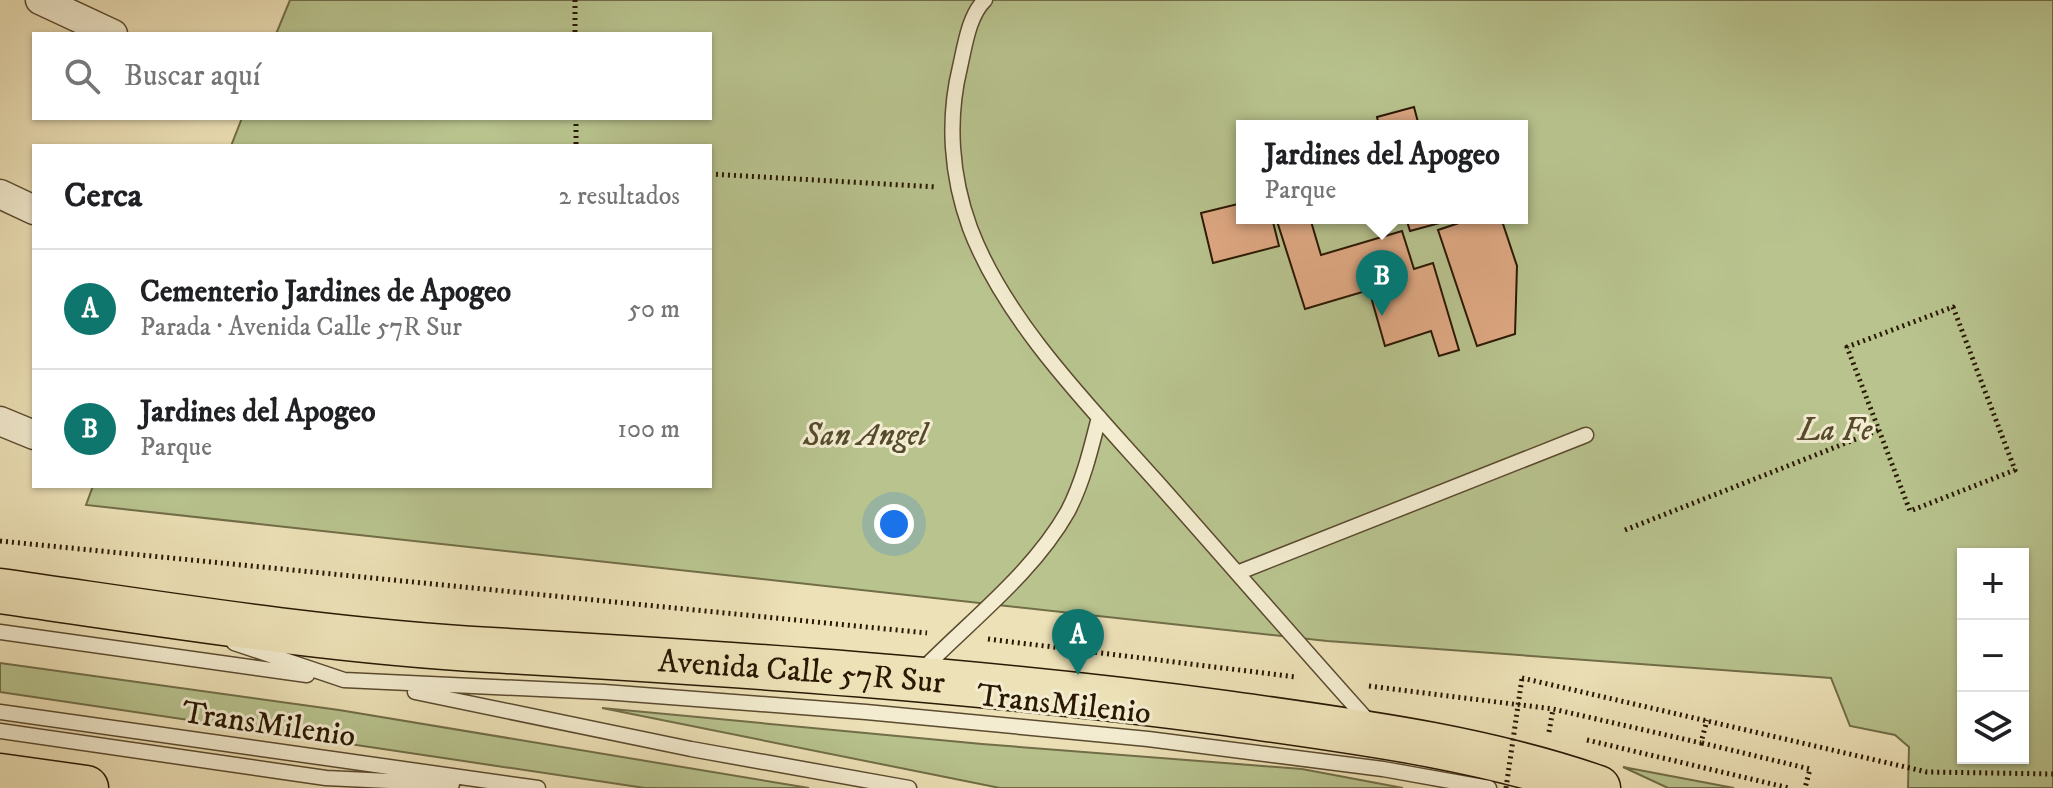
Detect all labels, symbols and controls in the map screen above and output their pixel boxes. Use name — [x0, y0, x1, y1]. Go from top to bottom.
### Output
search box — [32, 32, 712, 120]
icon: search — [60, 54, 104, 98]
text: Buscar aquí — [124, 58, 261, 95]
popup — [1236, 120, 1528, 224]
text: Jardines del Apogeo — [1264, 137, 1500, 174]
text: Parque — [1264, 174, 1336, 207]
text: Cerca — [64, 175, 142, 217]
text: 2 resultados — [559, 180, 680, 213]
pin: B — [1356, 250, 1408, 316]
text: Cementerio Jardines de Apogeo — [140, 274, 511, 311]
text: A — [82, 293, 98, 326]
text: 50 m — [628, 293, 680, 326]
text: Parada · Avenida Calle 57R Sur — [140, 311, 462, 344]
text: Jardines del Apogeo — [140, 394, 376, 431]
park label: La Fe — [1796, 411, 1873, 451]
text: B — [82, 413, 98, 446]
text: 100 m — [617, 413, 680, 446]
park label: San Angel — [802, 416, 931, 456]
text: Parque — [140, 431, 212, 464]
your location — [874, 504, 914, 544]
map controls — [1957, 548, 2029, 764]
button: + — [1957, 548, 2029, 620]
pin: A — [1052, 609, 1104, 675]
button: − — [1957, 620, 2029, 692]
street label: Avenida Calle 57R Sur — [657, 642, 947, 704]
street label: TransMilenio — [975, 676, 1153, 734]
button: layers — [1957, 692, 2029, 764]
street label: TransMilenio — [179, 693, 358, 757]

